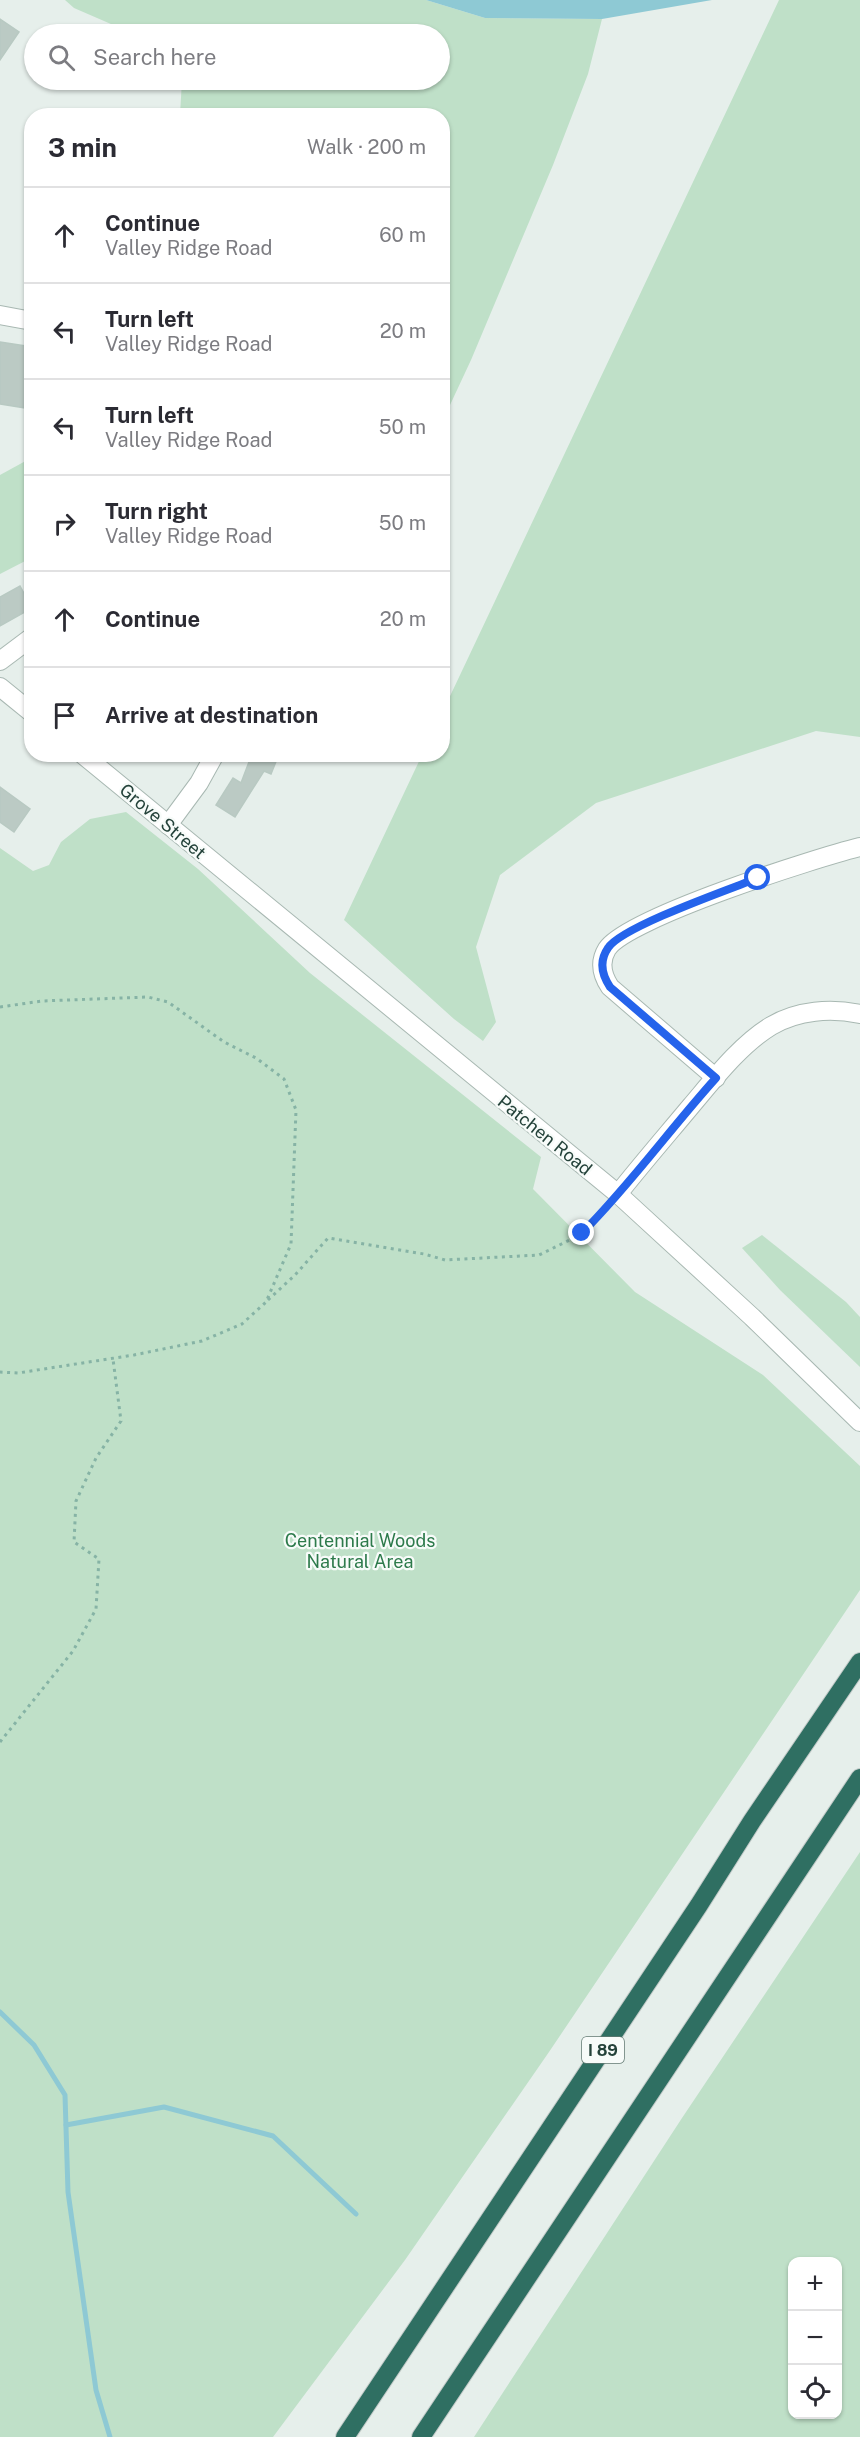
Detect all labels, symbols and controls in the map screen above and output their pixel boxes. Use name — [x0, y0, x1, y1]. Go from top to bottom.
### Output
search box — [24, 24, 450, 90]
icon: search — [45, 41, 78, 74]
text: Search here — [93, 44, 217, 70]
text: 3 min — [48, 132, 117, 163]
text: Walk · 200 m — [307, 135, 426, 159]
text: Continue — [105, 210, 200, 236]
icon: ahead — [48, 219, 81, 252]
text: 60 m — [379, 223, 426, 247]
text: Valley Ridge Road — [105, 236, 272, 260]
text: Turn left — [105, 306, 194, 332]
icon: left — [48, 315, 81, 348]
text: 20 m — [380, 319, 426, 343]
text: Valley Ridge Road — [105, 332, 272, 356]
text: Turn left — [105, 402, 194, 428]
icon: left — [48, 411, 81, 444]
text: 50 m — [379, 415, 426, 439]
text: Valley Ridge Road — [105, 428, 272, 452]
text: Turn right — [105, 498, 208, 524]
icon: right — [48, 507, 81, 540]
text: 50 m — [379, 511, 426, 535]
text: Valley Ridge Road — [105, 524, 272, 548]
icon: ahead — [48, 603, 81, 636]
text: Continue — [105, 606, 200, 632]
text: 20 m — [380, 607, 426, 631]
icon: arrive — [48, 699, 81, 732]
text: Arrive at destination — [105, 702, 318, 728]
street label: Grove Street — [116, 779, 210, 863]
route start — [744, 864, 770, 890]
street label: Patchen Road — [494, 1091, 596, 1179]
route end — [568, 1219, 594, 1245]
park label: Centennial Woods Natural Area — [285, 1530, 435, 1572]
road number: I 89 — [582, 2037, 624, 2063]
map controls — [788, 2257, 842, 2419]
button: + — [788, 2257, 842, 2311]
button: − — [788, 2311, 842, 2365]
button: locate — [788, 2365, 842, 2419]

